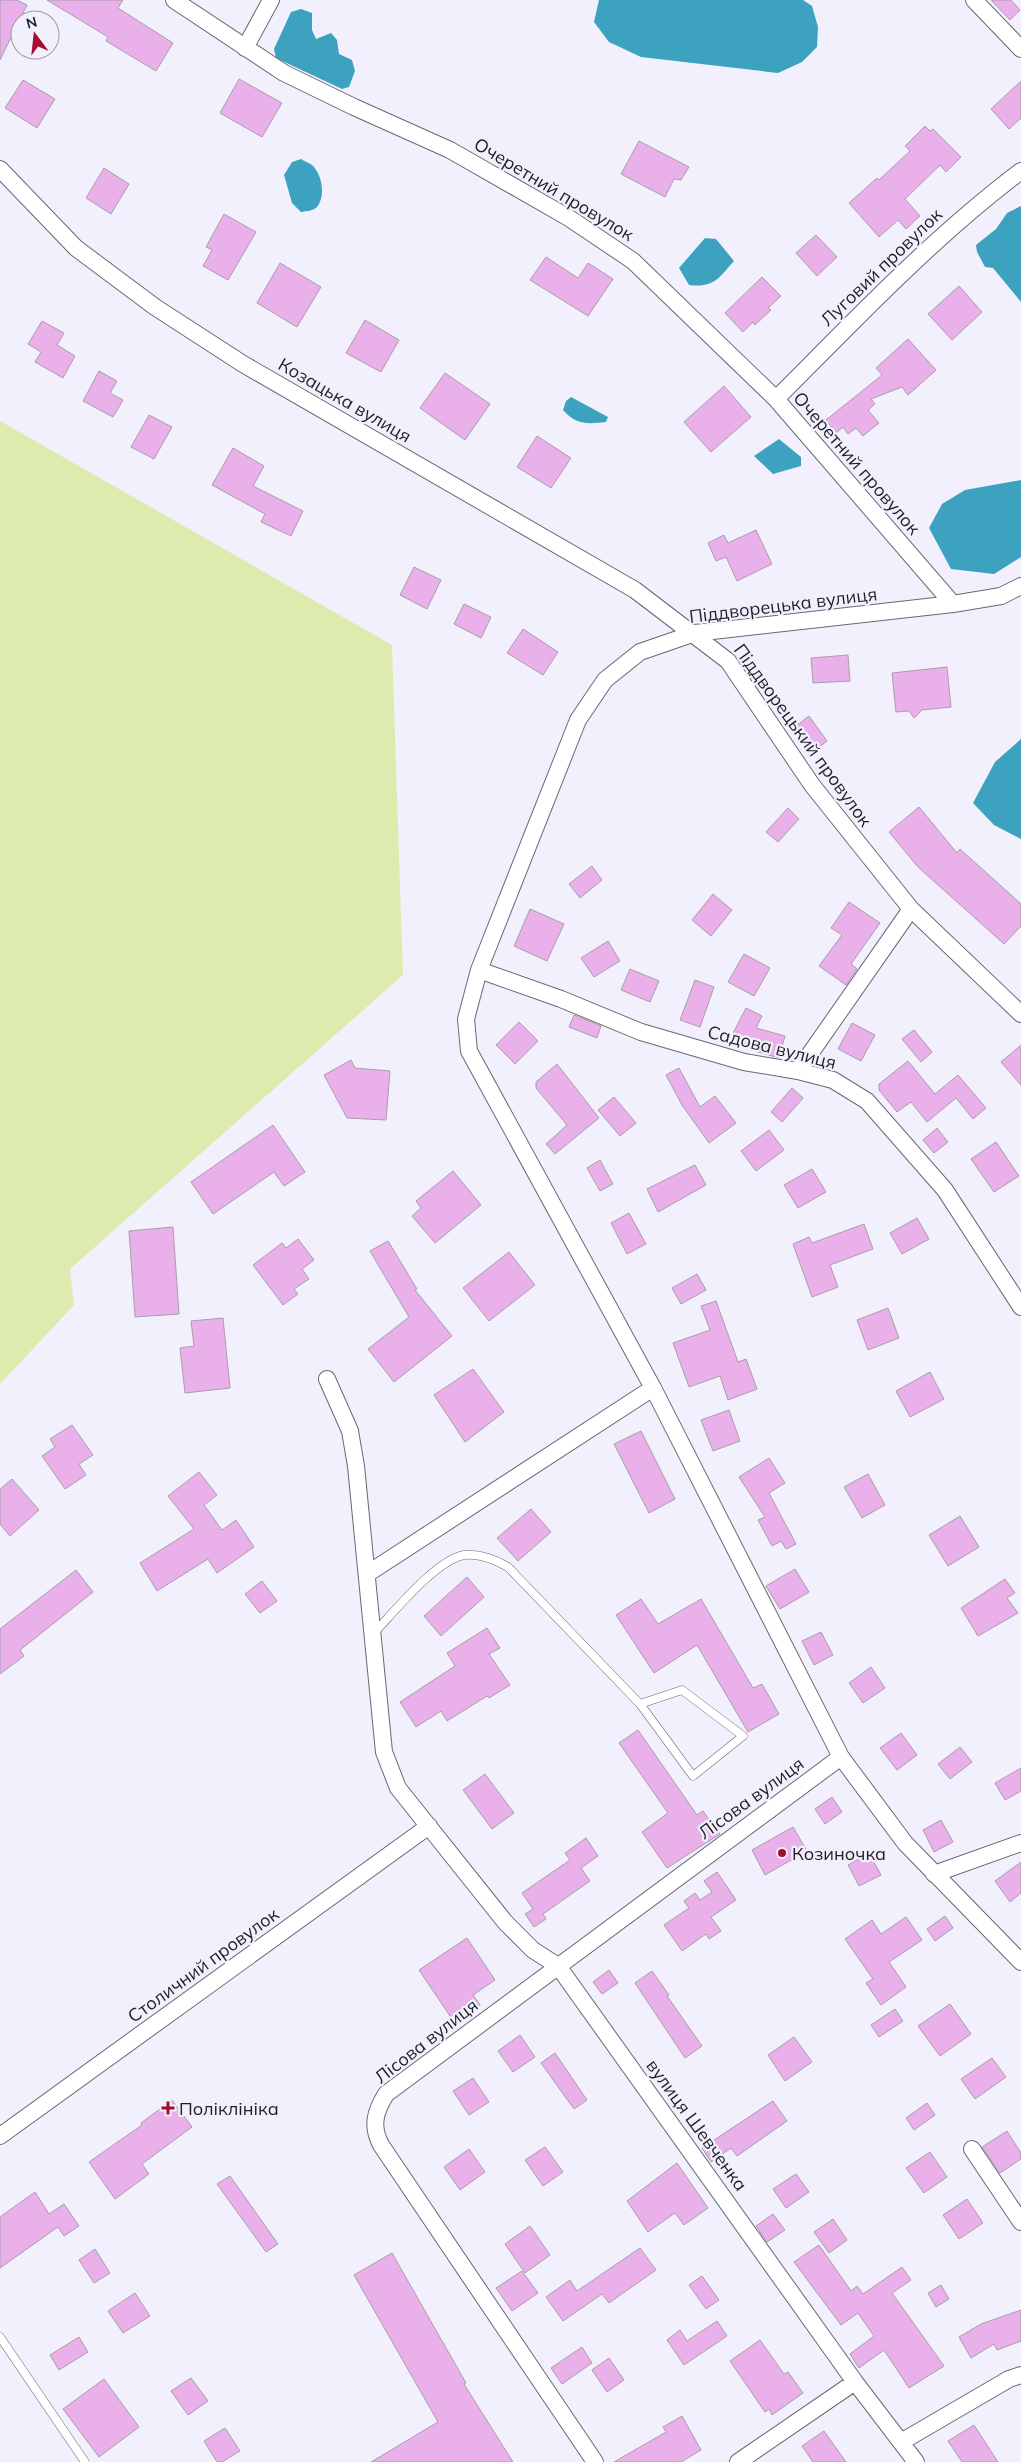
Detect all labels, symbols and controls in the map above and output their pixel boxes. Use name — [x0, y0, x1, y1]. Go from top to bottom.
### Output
north arrow — [10, 10, 60, 60]
text: N — [24, 12, 39, 33]
street label: Очеретний провулок — [470, 132, 638, 246]
street label: Луговий провулок — [815, 203, 947, 331]
street label: Козацька вулиця — [274, 353, 416, 447]
street label: Очеретний провулок — [789, 387, 926, 540]
street label: Піддворецька вулиця — [688, 582, 878, 628]
street label: Піддворецький провулок — [729, 639, 877, 831]
street label: Садова вулиця — [705, 1020, 839, 1074]
street label: Лісова вулиця — [694, 1752, 808, 1844]
place label: Козиночка — [792, 1842, 886, 1865]
marker: Козиночка — [776, 1847, 788, 1859]
street label: Столичний провулок — [123, 1902, 283, 2028]
street label: Лісова вулиця — [370, 1994, 482, 2088]
street label: вулиця Шевченка — [642, 2055, 752, 2195]
place label: Поліклініка — [179, 2097, 279, 2120]
marker: Поліклініка — [161, 2101, 175, 2115]

